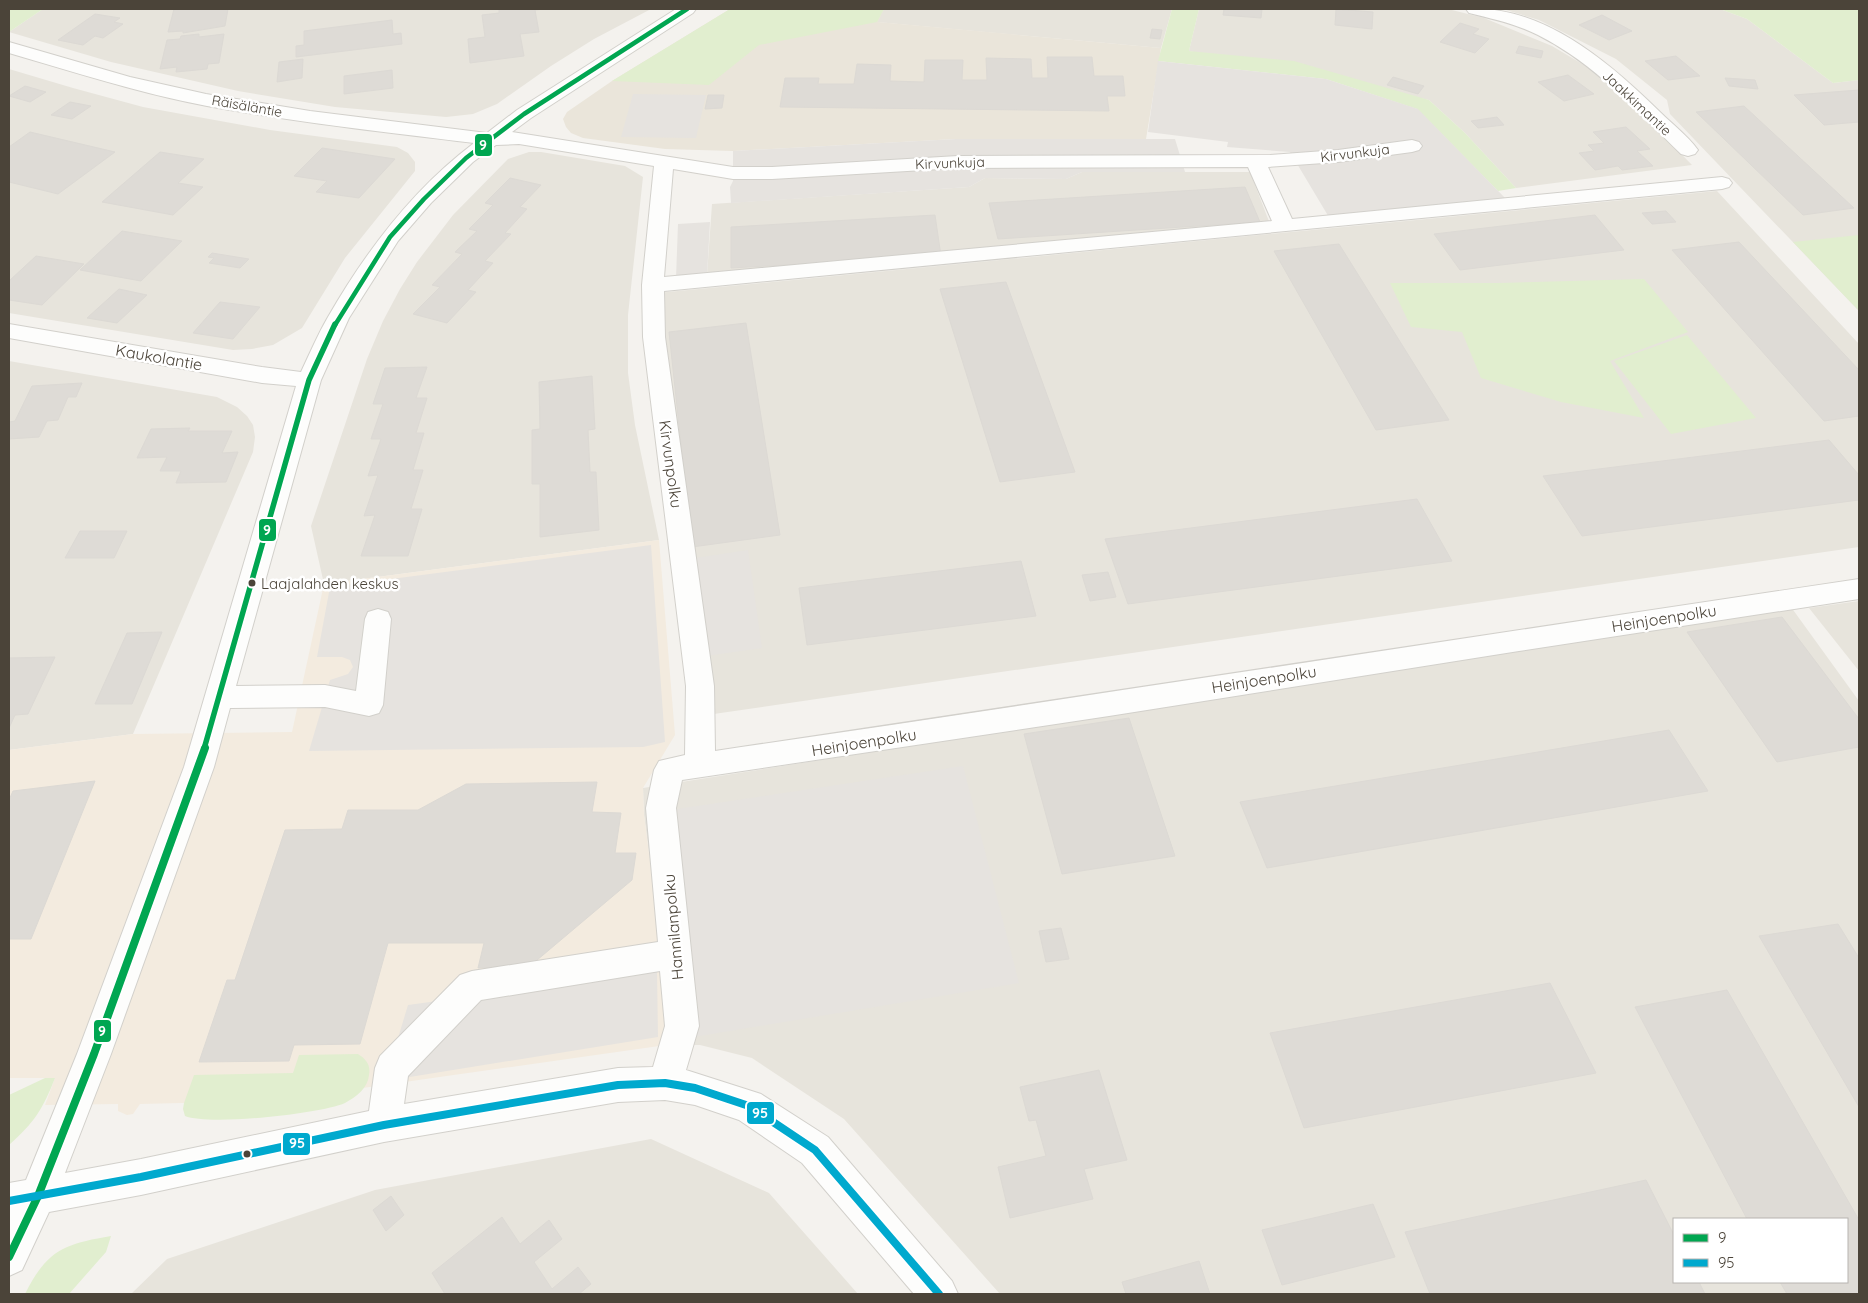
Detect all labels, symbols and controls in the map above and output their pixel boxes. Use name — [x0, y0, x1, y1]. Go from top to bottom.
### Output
street label: Jaakkimantie — [1599, 66, 1675, 140]
street label: Räisäläntie — [210, 91, 284, 121]
line badge: 9 — [474, 133, 493, 157]
text: 9 — [479, 136, 487, 154]
street label: Kirvunkuja — [1319, 140, 1391, 166]
street label: Kirvunkuja — [915, 153, 985, 173]
street label: Kaukolantie — [114, 340, 204, 374]
street label: Kirvunpolku — [655, 419, 687, 509]
line badge: 9 — [258, 518, 277, 542]
text: 9 — [263, 521, 271, 539]
place label: Laajalahden keskus — [261, 574, 399, 593]
marker: Laajalahden keskus — [247, 578, 257, 588]
street label: Heinjoenpolku — [1610, 600, 1718, 636]
street label: Heinjoenpolku — [1210, 661, 1318, 697]
street label: Heinjoenpolku — [810, 724, 918, 760]
street label: Hannilanpolku — [658, 873, 688, 981]
line badge: 9 — [93, 1019, 112, 1043]
text: 9 — [98, 1022, 106, 1040]
line badge: 95 — [746, 1101, 775, 1125]
text: 95 — [752, 1104, 768, 1122]
line badge: 95 — [282, 1132, 311, 1156]
text: 95 — [289, 1134, 305, 1152]
unlabelled marker — [242, 1149, 252, 1159]
legend — [1673, 1218, 1848, 1283]
text: 9 — [1718, 1228, 1726, 1247]
text: 95 — [1718, 1253, 1735, 1272]

